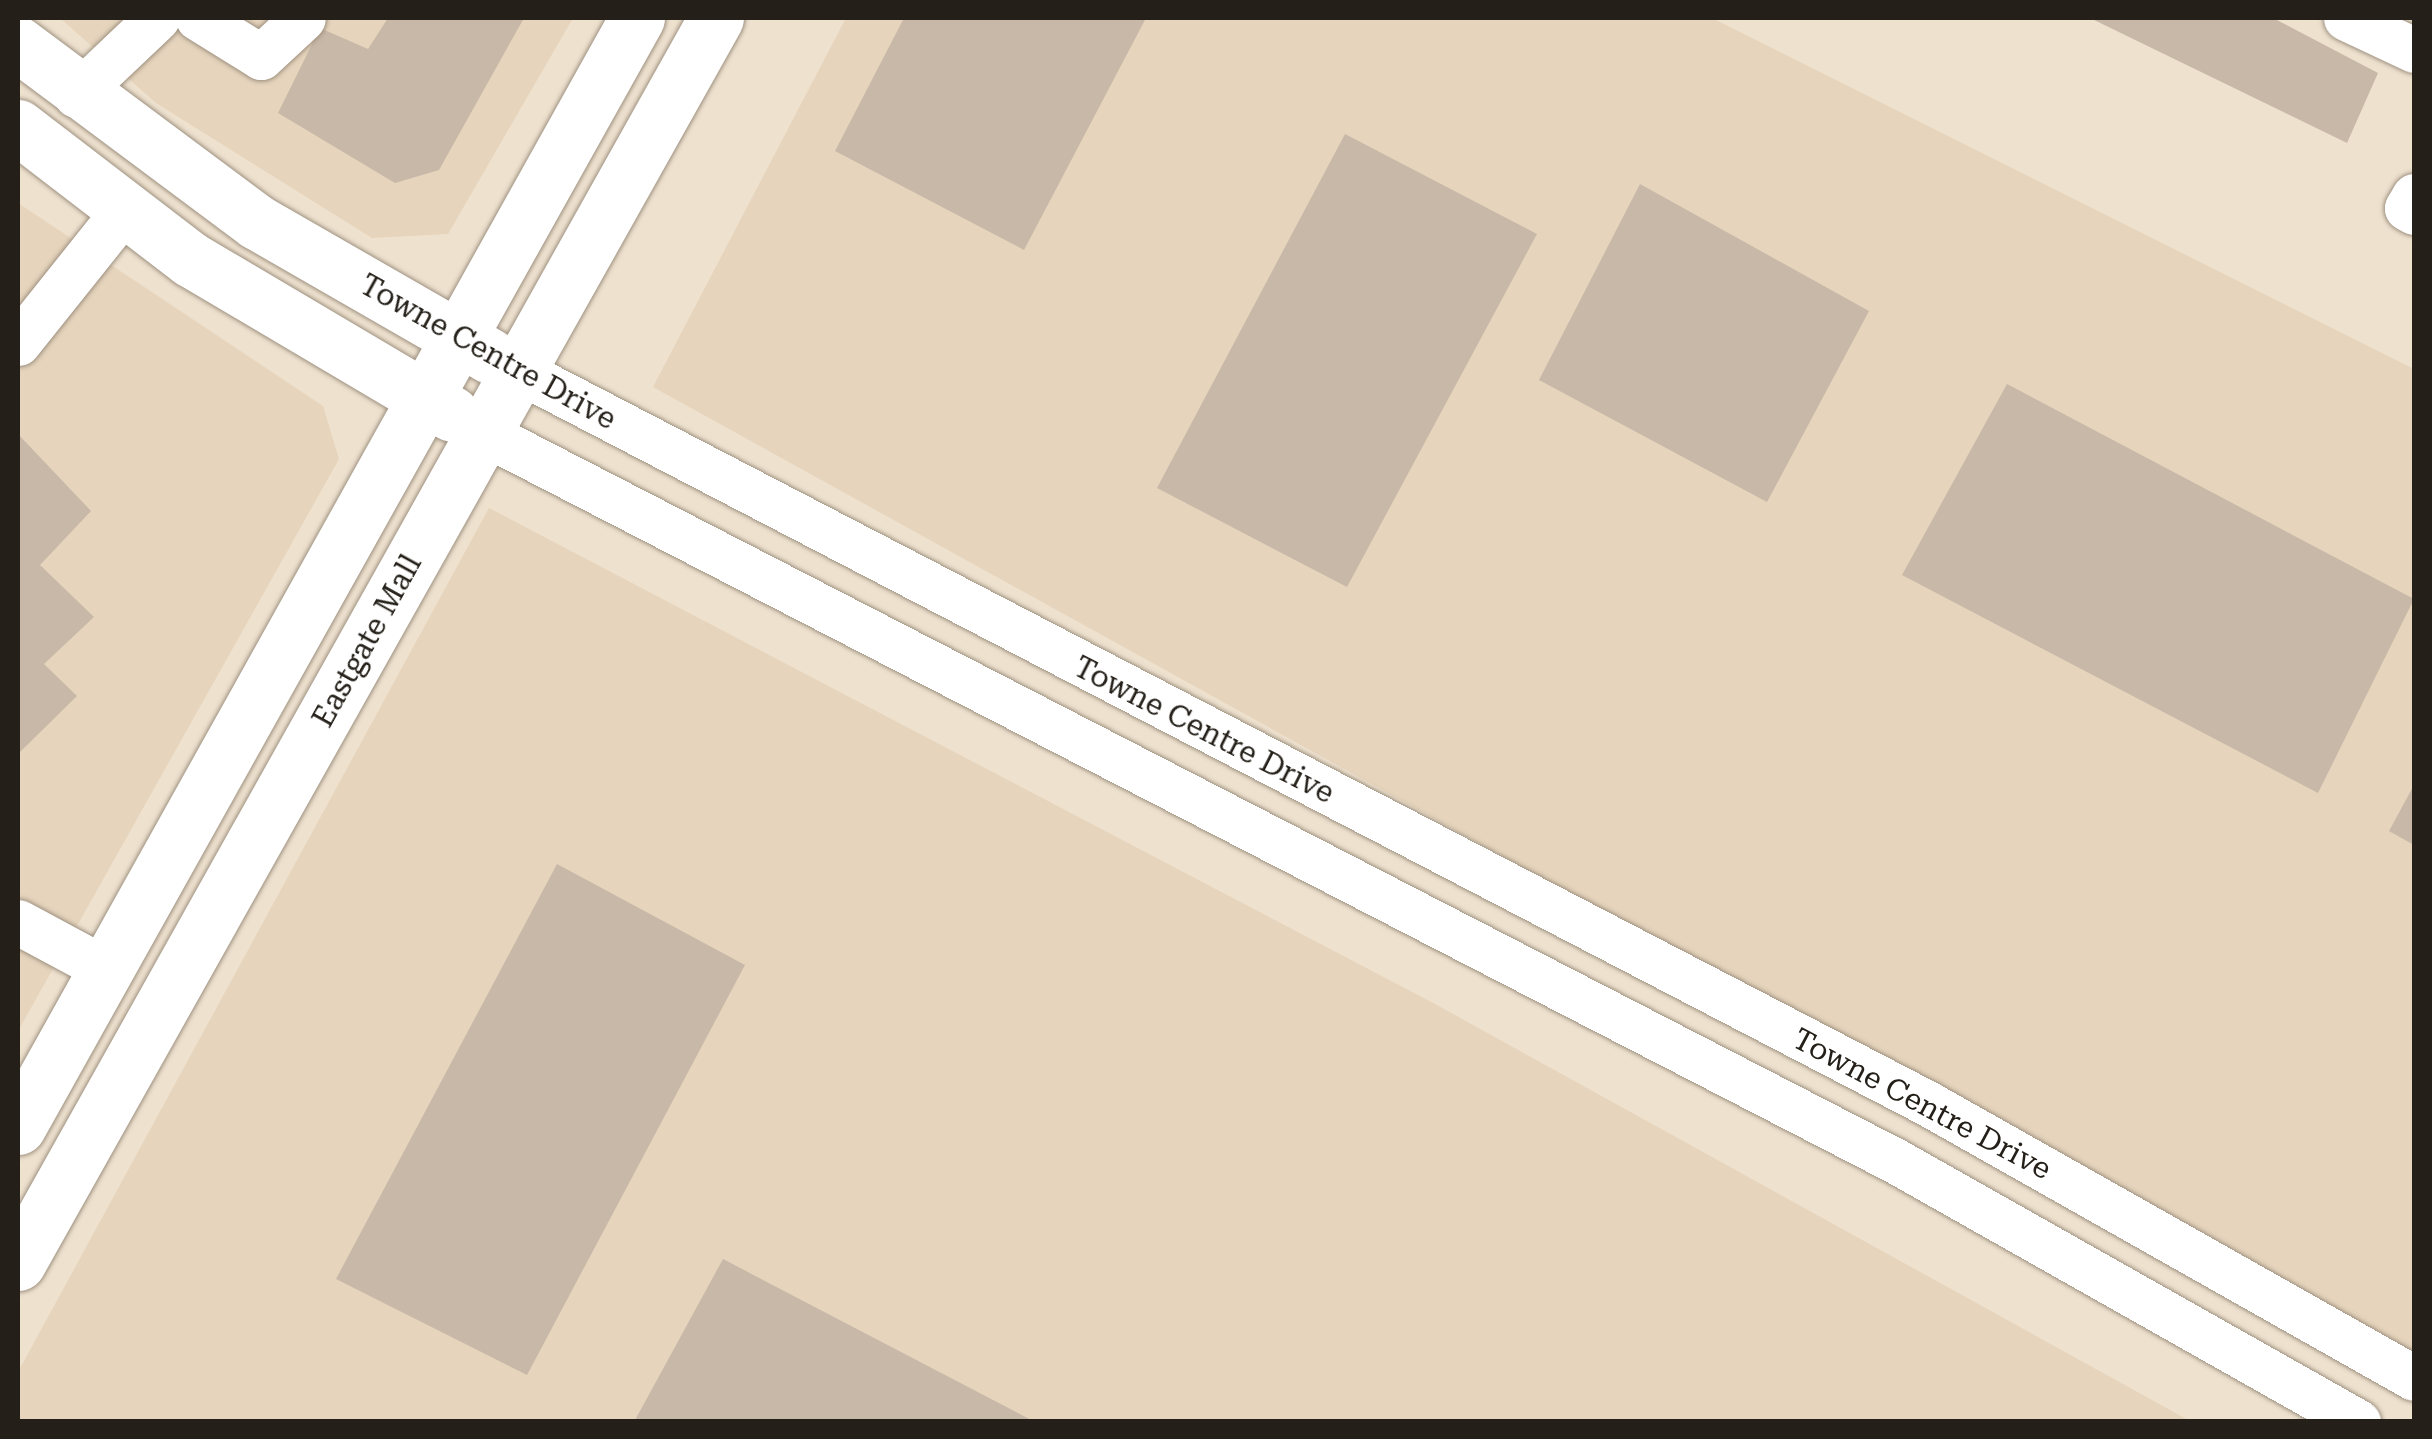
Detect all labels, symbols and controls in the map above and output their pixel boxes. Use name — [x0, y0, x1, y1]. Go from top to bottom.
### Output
street label: Towne Centre Drive — [354, 267, 622, 437]
street label: Eastgate Mall — [305, 549, 429, 733]
street label: Towne Centre Drive — [1068, 649, 1340, 811]
street label: Towne Centre Drive — [1787, 1021, 2057, 1187]

